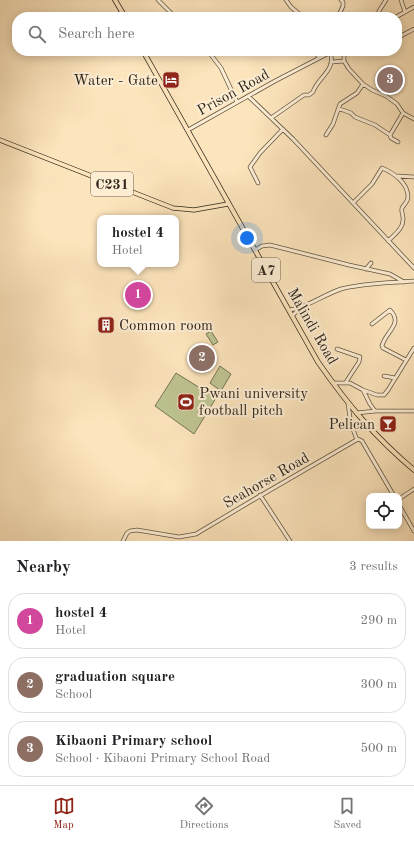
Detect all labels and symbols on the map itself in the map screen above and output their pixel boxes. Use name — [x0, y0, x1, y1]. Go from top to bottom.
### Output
pin: 3 — [377, 65, 403, 95]
street label: Prison Road — [195, 67, 273, 119]
hotel icon: Water - Gate — [161, 70, 181, 90]
place label: Water - Gate — [73, 74, 158, 89]
road number: C231 — [91, 172, 133, 196]
your location — [237, 228, 257, 248]
road number: A7 — [252, 258, 280, 282]
pin: 1 — [125, 280, 151, 310]
street label: Malindi Road — [284, 286, 340, 368]
building icon: Common room — [96, 315, 116, 335]
place label: Common room — [119, 319, 213, 334]
pin: 2 — [189, 343, 215, 373]
place label: Pwani university football pitch — [199, 387, 308, 419]
sports icon: Pwani university football pitch — [176, 392, 196, 412]
bar icon: Pelican — [378, 414, 398, 434]
place label: Pelican — [329, 418, 375, 433]
street label: Seahorse Road — [221, 451, 312, 512]

